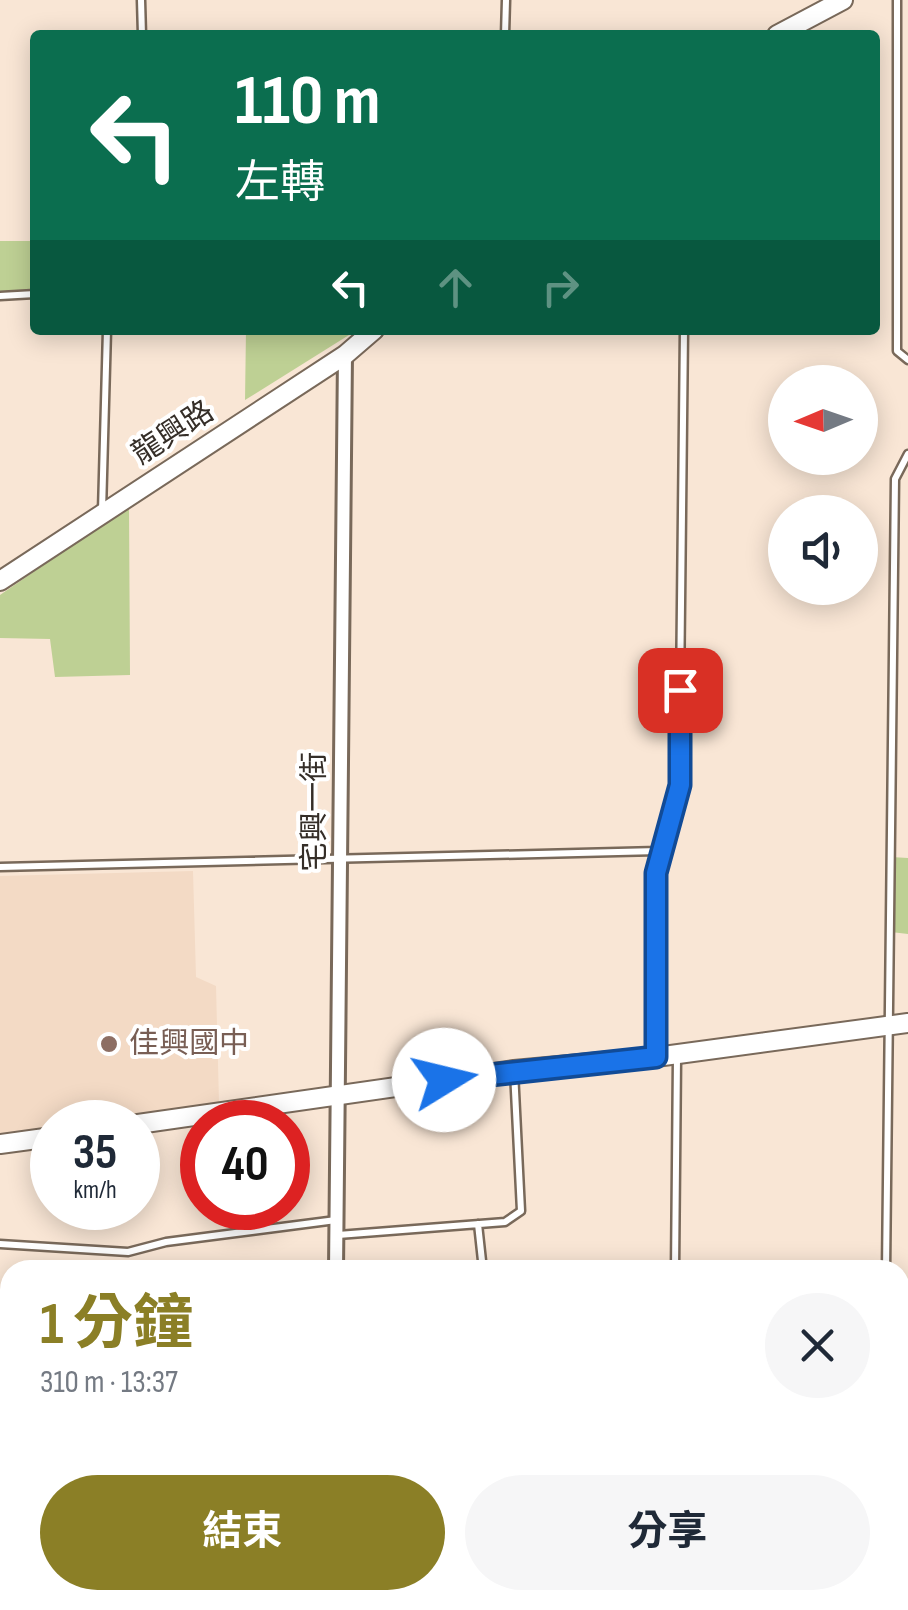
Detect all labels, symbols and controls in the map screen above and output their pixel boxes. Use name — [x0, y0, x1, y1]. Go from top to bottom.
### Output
text: 110 m — [235, 60, 381, 144]
icon: left — [70, 70, 200, 200]
text: 左轉 — [235, 156, 325, 211]
icon: left — [323, 260, 378, 315]
icon: ahead — [428, 260, 483, 315]
icon: right — [533, 260, 588, 315]
north arrow — [768, 365, 878, 475]
map controls — [768, 365, 878, 605]
street label: 龍興路 — [125, 393, 221, 473]
button: sound — [768, 495, 878, 605]
pin — [638, 648, 723, 733]
icon: arrive — [653, 663, 708, 718]
street label: 宅興一街 — [297, 752, 333, 872]
place label: 佳興國中 — [129, 1026, 249, 1062]
position arrow — [392, 1028, 496, 1132]
marker: 佳興國中 — [98, 1033, 120, 1055]
speed limit sign: 40 — [180, 1100, 310, 1230]
text: 35 — [73, 1123, 117, 1183]
text: km/h — [73, 1175, 117, 1206]
text: 1 分鐘 — [40, 1289, 193, 1361]
button: close — [765, 1293, 870, 1398]
text: 310 m · 13:37 — [40, 1363, 178, 1402]
button: 結束 — [40, 1475, 445, 1590]
button: 分享 — [465, 1475, 870, 1590]

